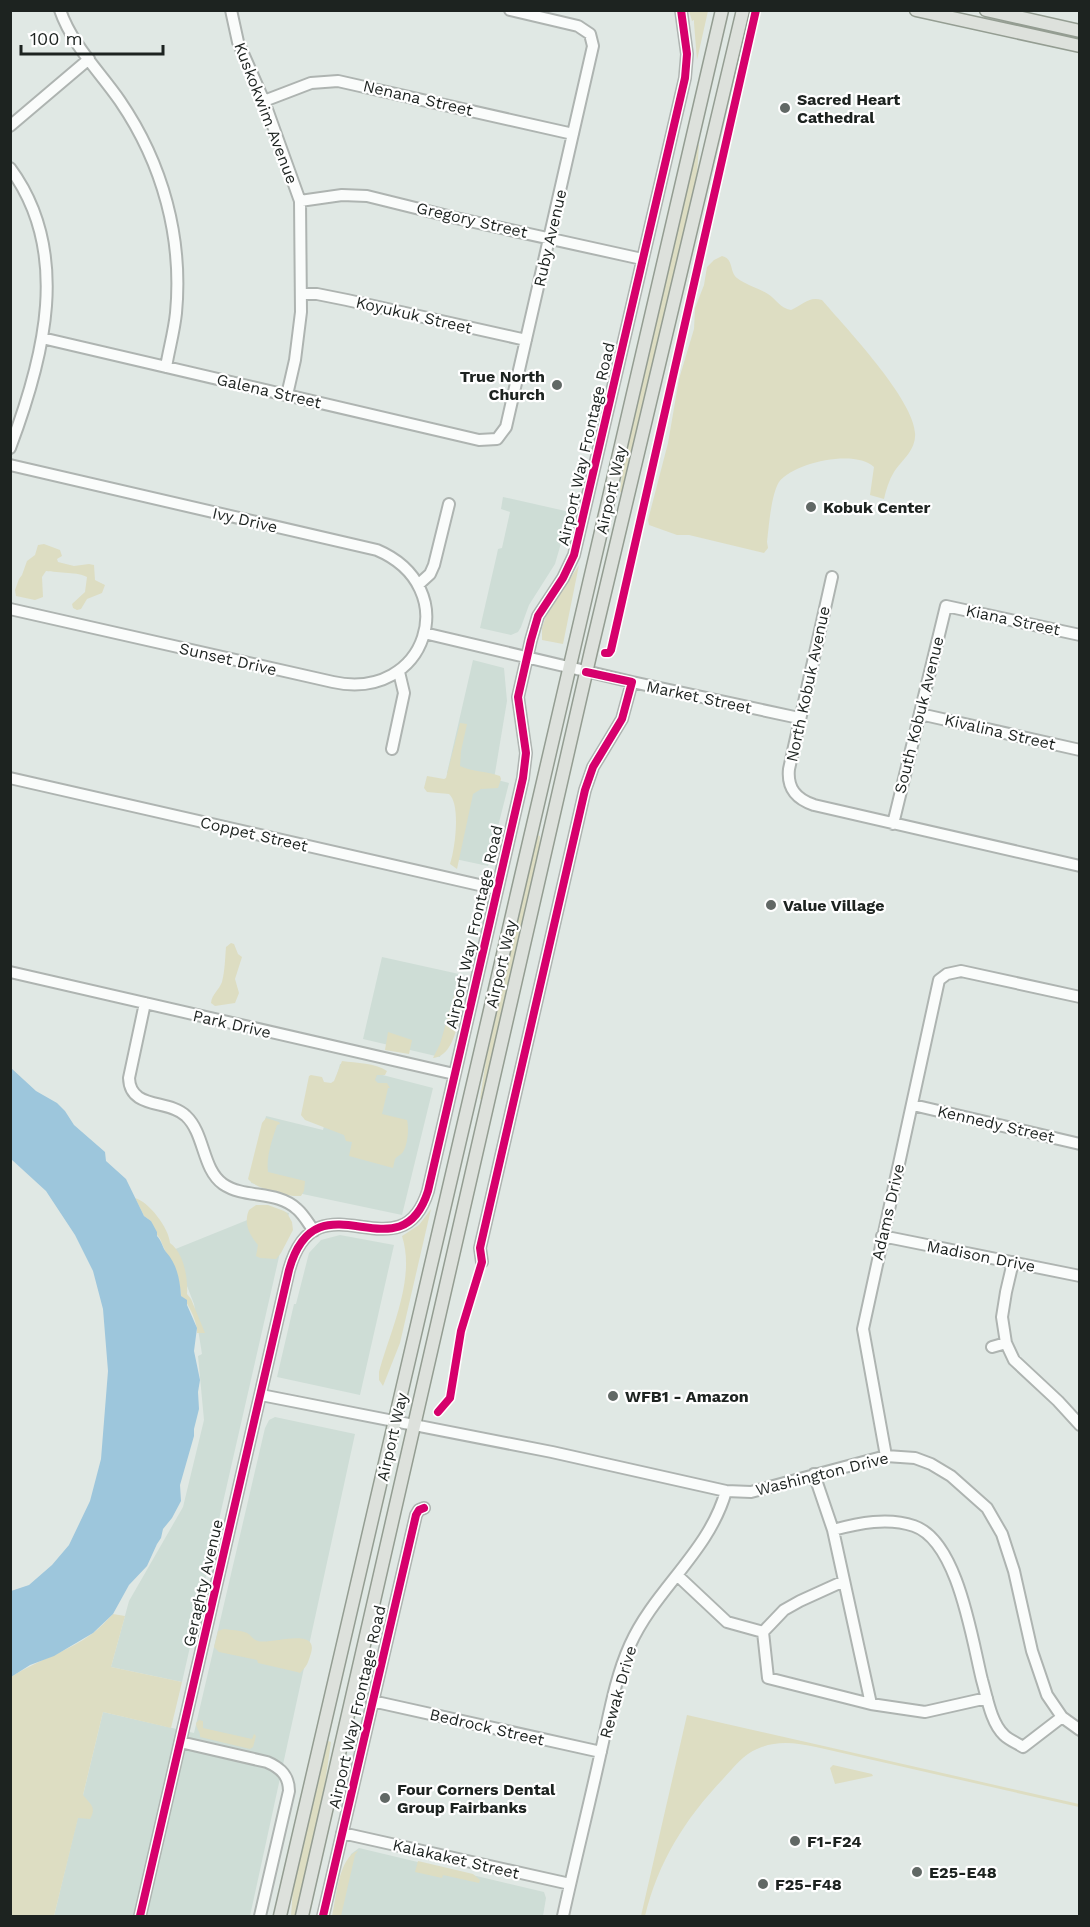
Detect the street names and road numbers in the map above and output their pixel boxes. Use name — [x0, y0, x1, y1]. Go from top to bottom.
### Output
street label: Kuskokwim Avenue — [230, 40, 302, 186]
street label: Nenana Street — [361, 76, 475, 120]
street label: Ruby Avenue — [530, 187, 570, 289]
street label: Gregory Street — [415, 198, 530, 242]
street label: Koyukuk Street — [354, 292, 474, 338]
street label: Airport Way Frontage Road — [553, 340, 619, 548]
street label: Galena Street — [215, 370, 324, 412]
street label: Airport Way — [591, 444, 631, 536]
street label: Ivy Drive — [211, 503, 279, 537]
street label: Kiana Street — [964, 601, 1062, 639]
street label: North Kobuk Avenue — [782, 604, 834, 764]
street label: South Kobuk Avenue — [890, 634, 948, 796]
street label: Sunset Drive — [177, 639, 279, 679]
street label: Market Street — [645, 677, 754, 718]
street label: Kivalina Street — [943, 710, 1058, 754]
street label: Coppet Street — [198, 812, 310, 856]
street label: Airport Way Frontage Road — [441, 823, 507, 1031]
street label: Airport Way — [481, 918, 521, 1010]
street label: Park Drive — [191, 1006, 273, 1042]
street label: Kennedy Street — [936, 1101, 1057, 1147]
street label: Adams Drive — [868, 1162, 908, 1262]
street label: Madison Drive — [925, 1236, 1037, 1276]
street label: Airport Way — [373, 1390, 412, 1483]
street label: Washington Drive — [754, 1448, 890, 1500]
street label: Geraghty Avenue — [179, 1517, 227, 1649]
street label: Airport Way Frontage Road — [324, 1603, 390, 1811]
street label: Rewak Drive — [596, 1643, 640, 1741]
street label: Bedrock Street — [428, 1705, 546, 1749]
street label: Kalakaket Street — [391, 1835, 521, 1883]

